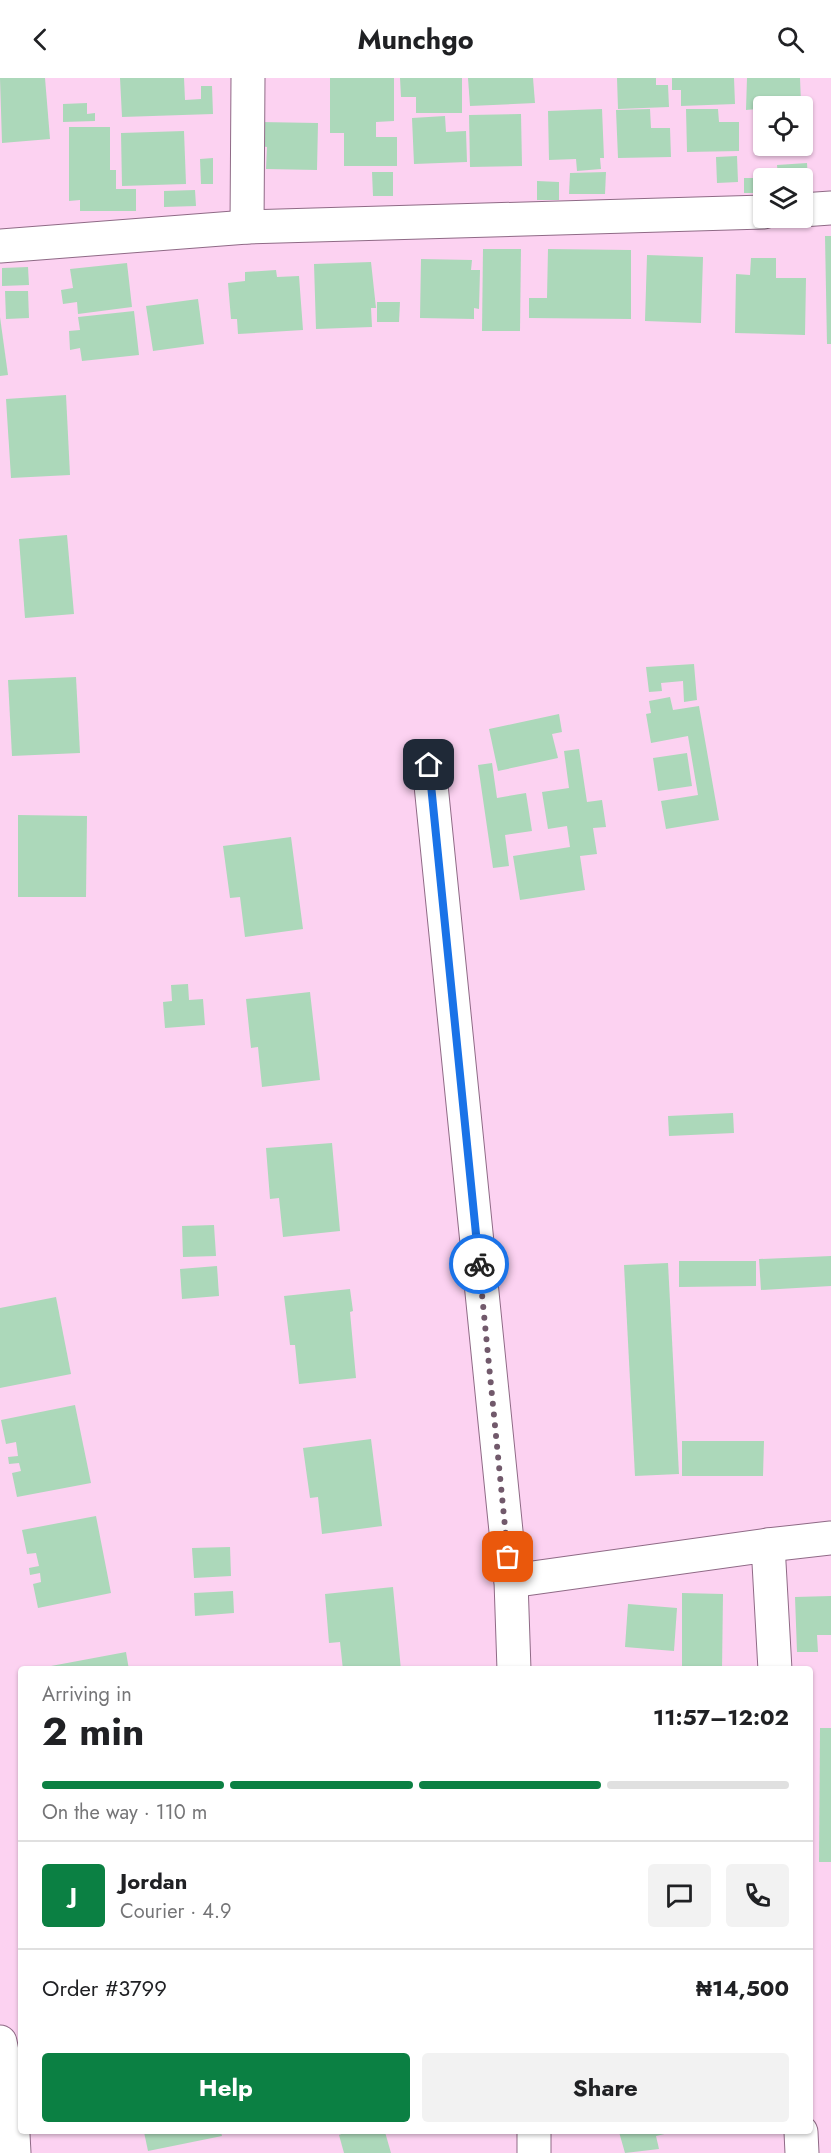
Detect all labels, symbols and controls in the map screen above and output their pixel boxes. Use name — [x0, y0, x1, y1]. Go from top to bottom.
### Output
text: Munchgo — [357, 20, 474, 59]
icon: back — [24, 23, 57, 56]
icon: search — [774, 23, 807, 56]
map controls — [753, 96, 813, 228]
button: locate — [753, 96, 813, 156]
button: layers — [753, 168, 813, 228]
pin — [403, 739, 454, 790]
icon: home — [412, 748, 445, 781]
courier — [449, 1234, 509, 1294]
icon: bike — [463, 1248, 496, 1281]
pin — [482, 1531, 533, 1582]
icon: bag — [491, 1540, 524, 1573]
text: Arriving in — [42, 1680, 132, 1709]
text: 11:57–12:02 — [653, 1701, 789, 1733]
text: 2 min — [42, 1703, 144, 1760]
text: On the way · 110 m — [42, 1798, 207, 1827]
button: chat — [648, 1864, 711, 1927]
button: phone — [726, 1864, 789, 1927]
text: Jordan — [120, 1865, 187, 1897]
text: J — [70, 1879, 77, 1911]
text: Courier · 4.9 — [120, 1897, 232, 1926]
text: Order #3799 — [42, 1972, 167, 2004]
text: ₦14,500 — [696, 1972, 789, 2004]
button: Help — [42, 2053, 410, 2122]
button: Share — [422, 2053, 789, 2122]

